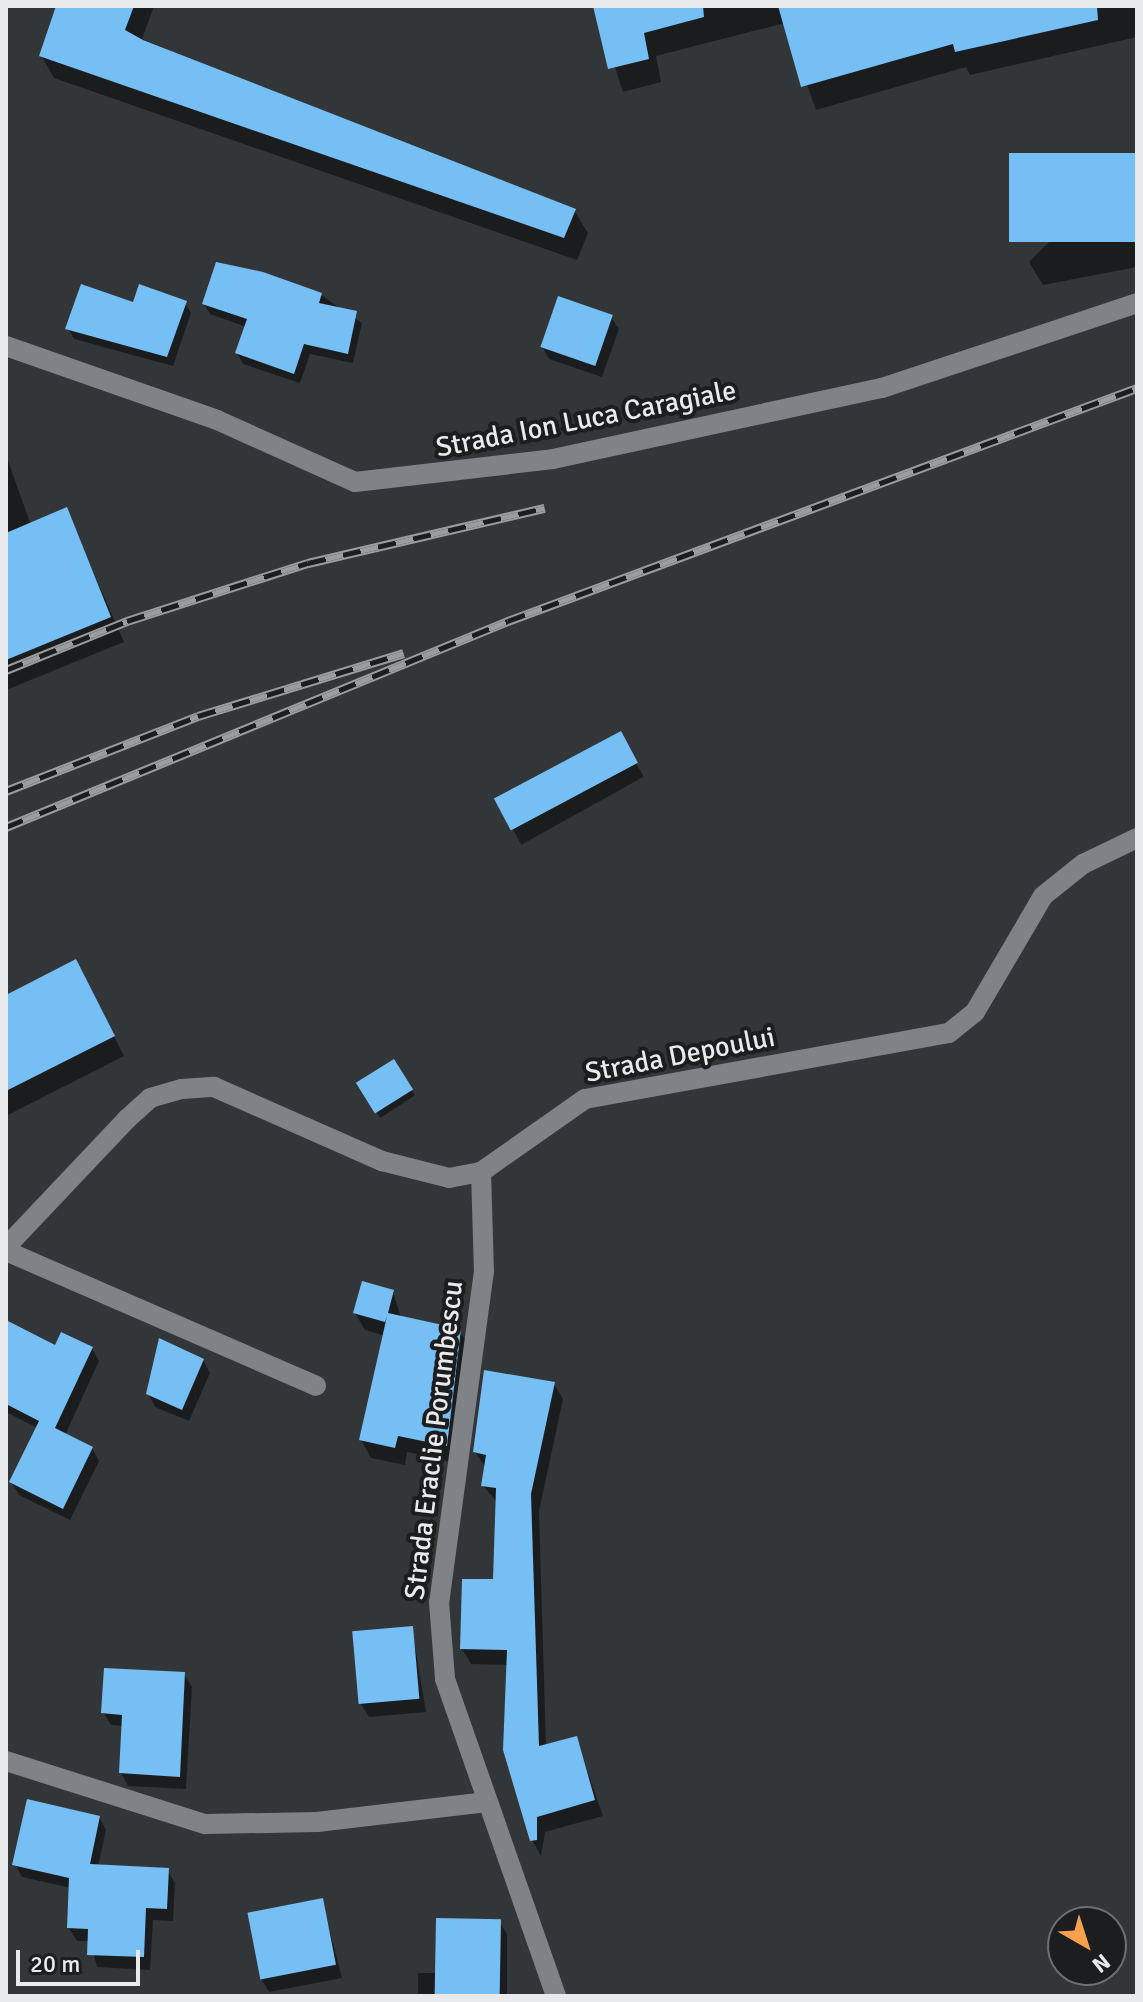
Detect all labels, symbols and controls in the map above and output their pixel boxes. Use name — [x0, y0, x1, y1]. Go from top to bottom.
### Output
street label: Strada Ion Luca Caragiale — [433, 373, 739, 465]
street label: Strada Depoului — [582, 1020, 778, 1090]
street label: Strada Eraclie Porumbescu — [398, 1279, 470, 1601]
north arrow — [1047, 1906, 1127, 1986]
scale bar — [20, 1934, 144, 1984]
text: N — [1087, 1948, 1116, 1979]
text: 20 m — [30, 1949, 80, 1979]

